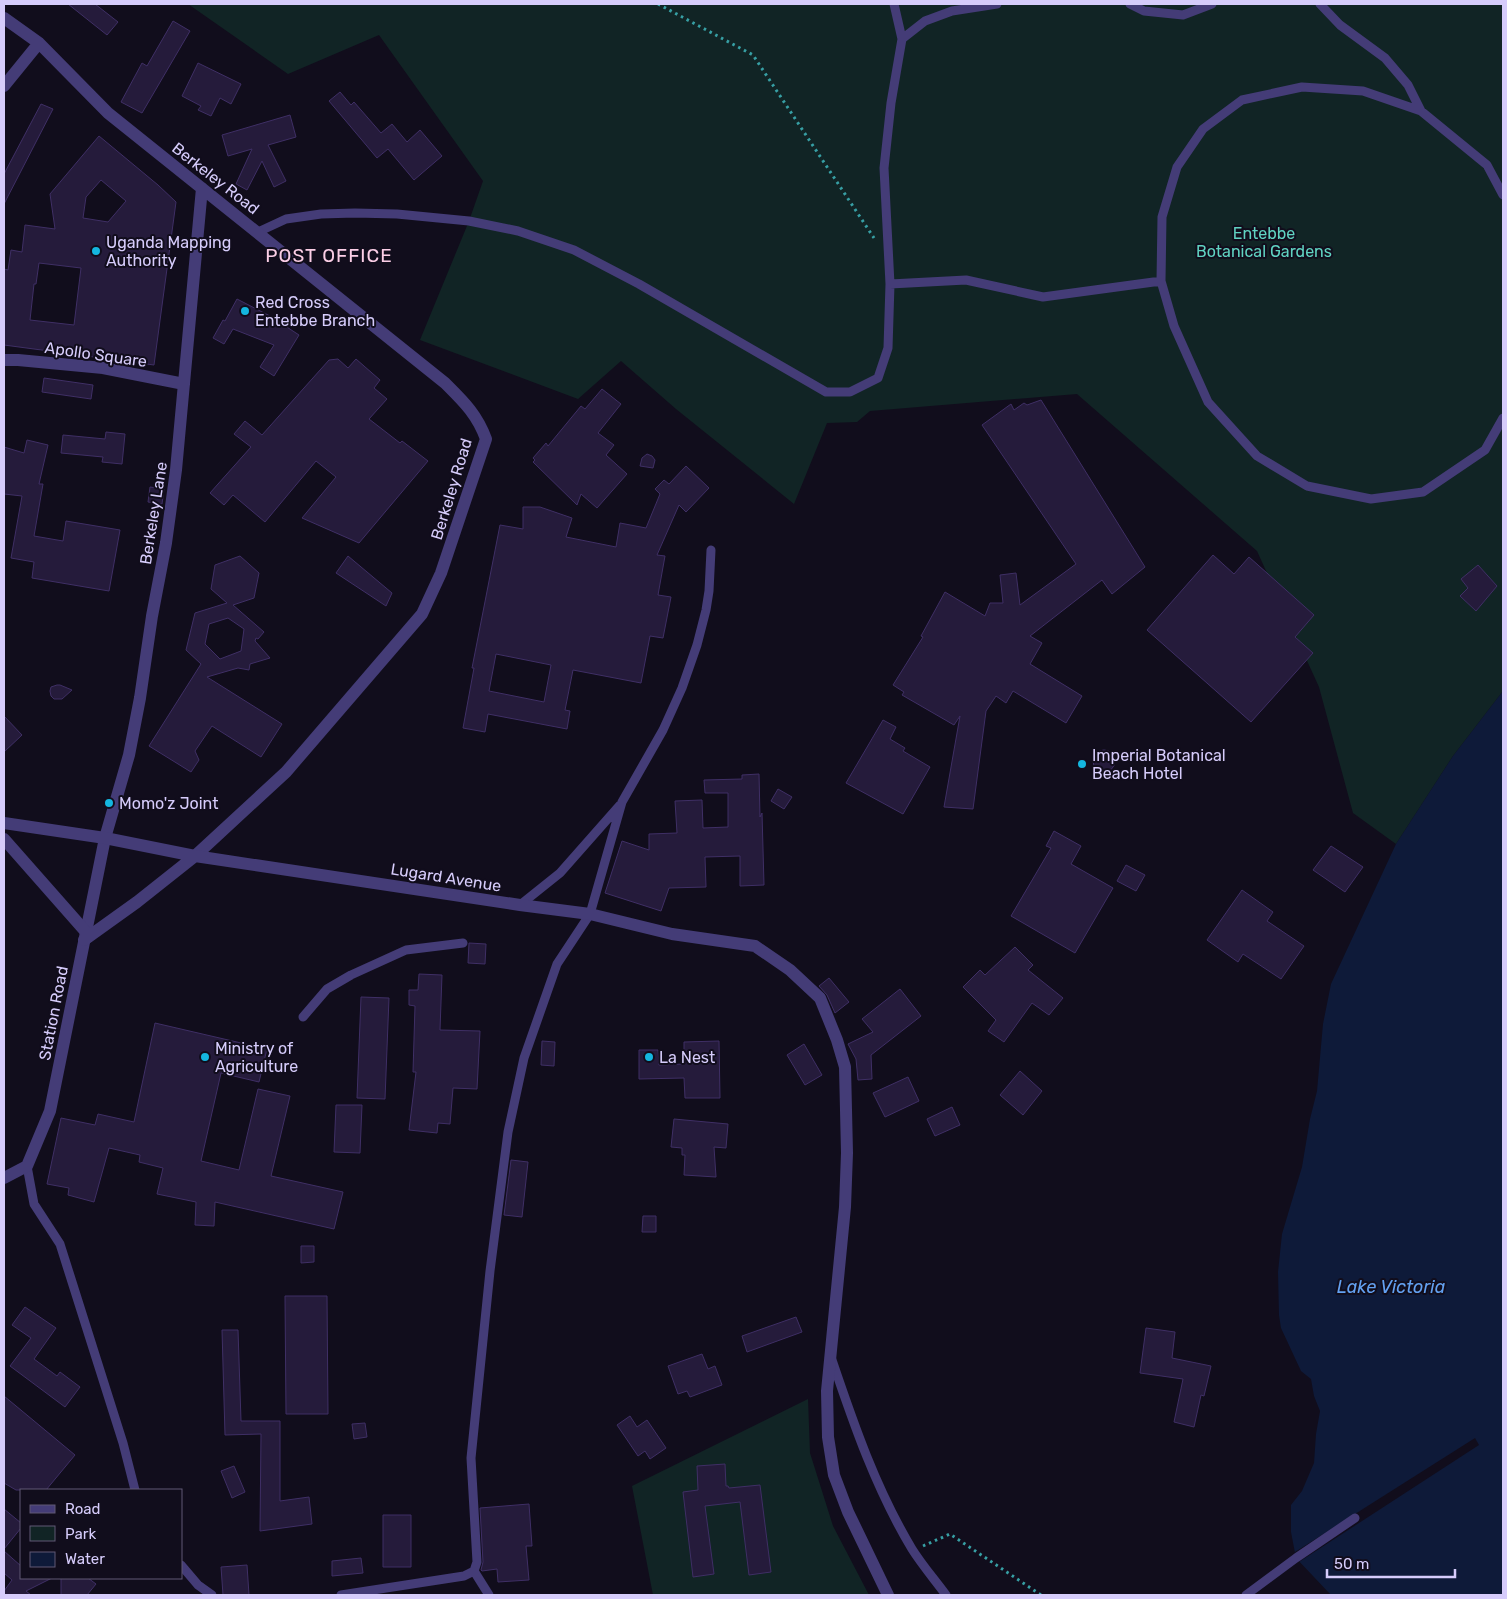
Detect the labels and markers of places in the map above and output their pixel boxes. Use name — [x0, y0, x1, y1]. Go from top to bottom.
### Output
place label: Uganda Mapping Authority — [106, 233, 231, 270]
marker: Uganda Mapping Authority — [90, 245, 102, 257]
place label: Red Cross Entebbe Branch — [255, 293, 375, 330]
marker: Red Cross Entebbe Branch — [239, 305, 251, 317]
place label: Imperial Botanical Beach Hotel — [1092, 746, 1226, 783]
marker: Imperial Botanical Beach Hotel — [1076, 758, 1088, 770]
place label: Momo'z Joint — [119, 794, 218, 813]
marker: Momo'z Joint — [103, 797, 115, 809]
place label: Ministry of Agriculture — [215, 1039, 298, 1076]
place label: La Nest — [659, 1048, 715, 1067]
marker: Ministry of Agriculture — [199, 1051, 211, 1063]
marker: La Nest — [643, 1051, 655, 1063]

